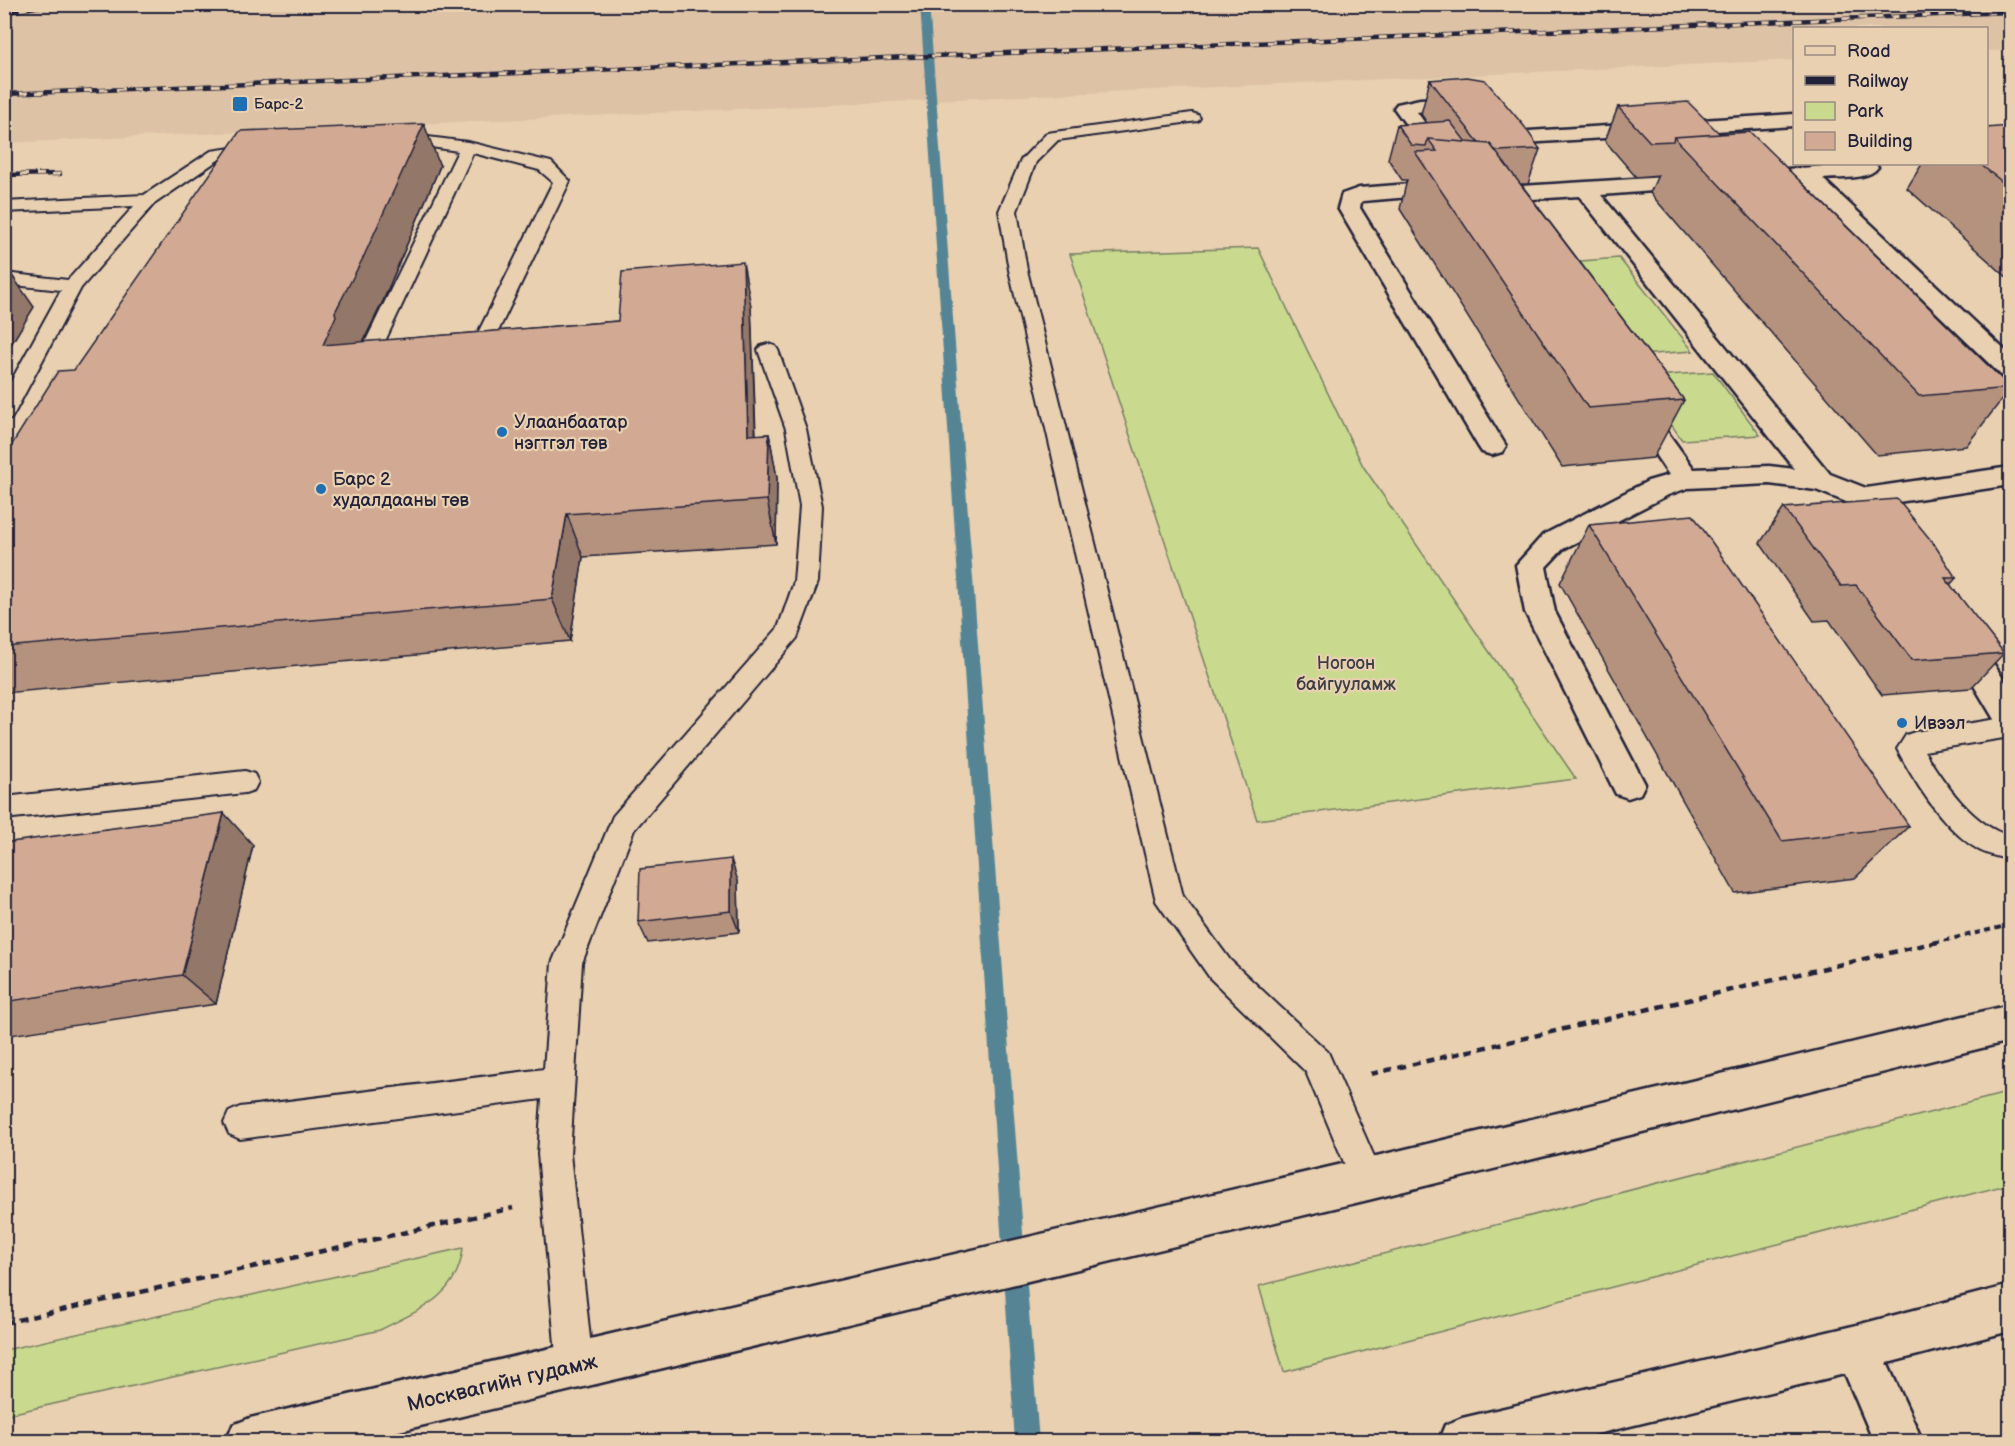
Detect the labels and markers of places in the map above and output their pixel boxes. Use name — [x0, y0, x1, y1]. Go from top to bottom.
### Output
marker: Барс-2 — [231, 95, 249, 113]
place label: Барс-2 — [254, 95, 304, 114]
place label: Улаанбаатар нэгтгэл төв — [514, 412, 627, 454]
marker: Улаанбаатар нэгтгэл төв — [495, 425, 509, 439]
place label: Барс 2 худалдааны төв — [333, 469, 469, 511]
marker: Барс 2 худалдааны төв — [314, 482, 328, 496]
place label: Ивээл — [1914, 713, 1965, 734]
marker: Ивээл — [1895, 716, 1909, 730]

